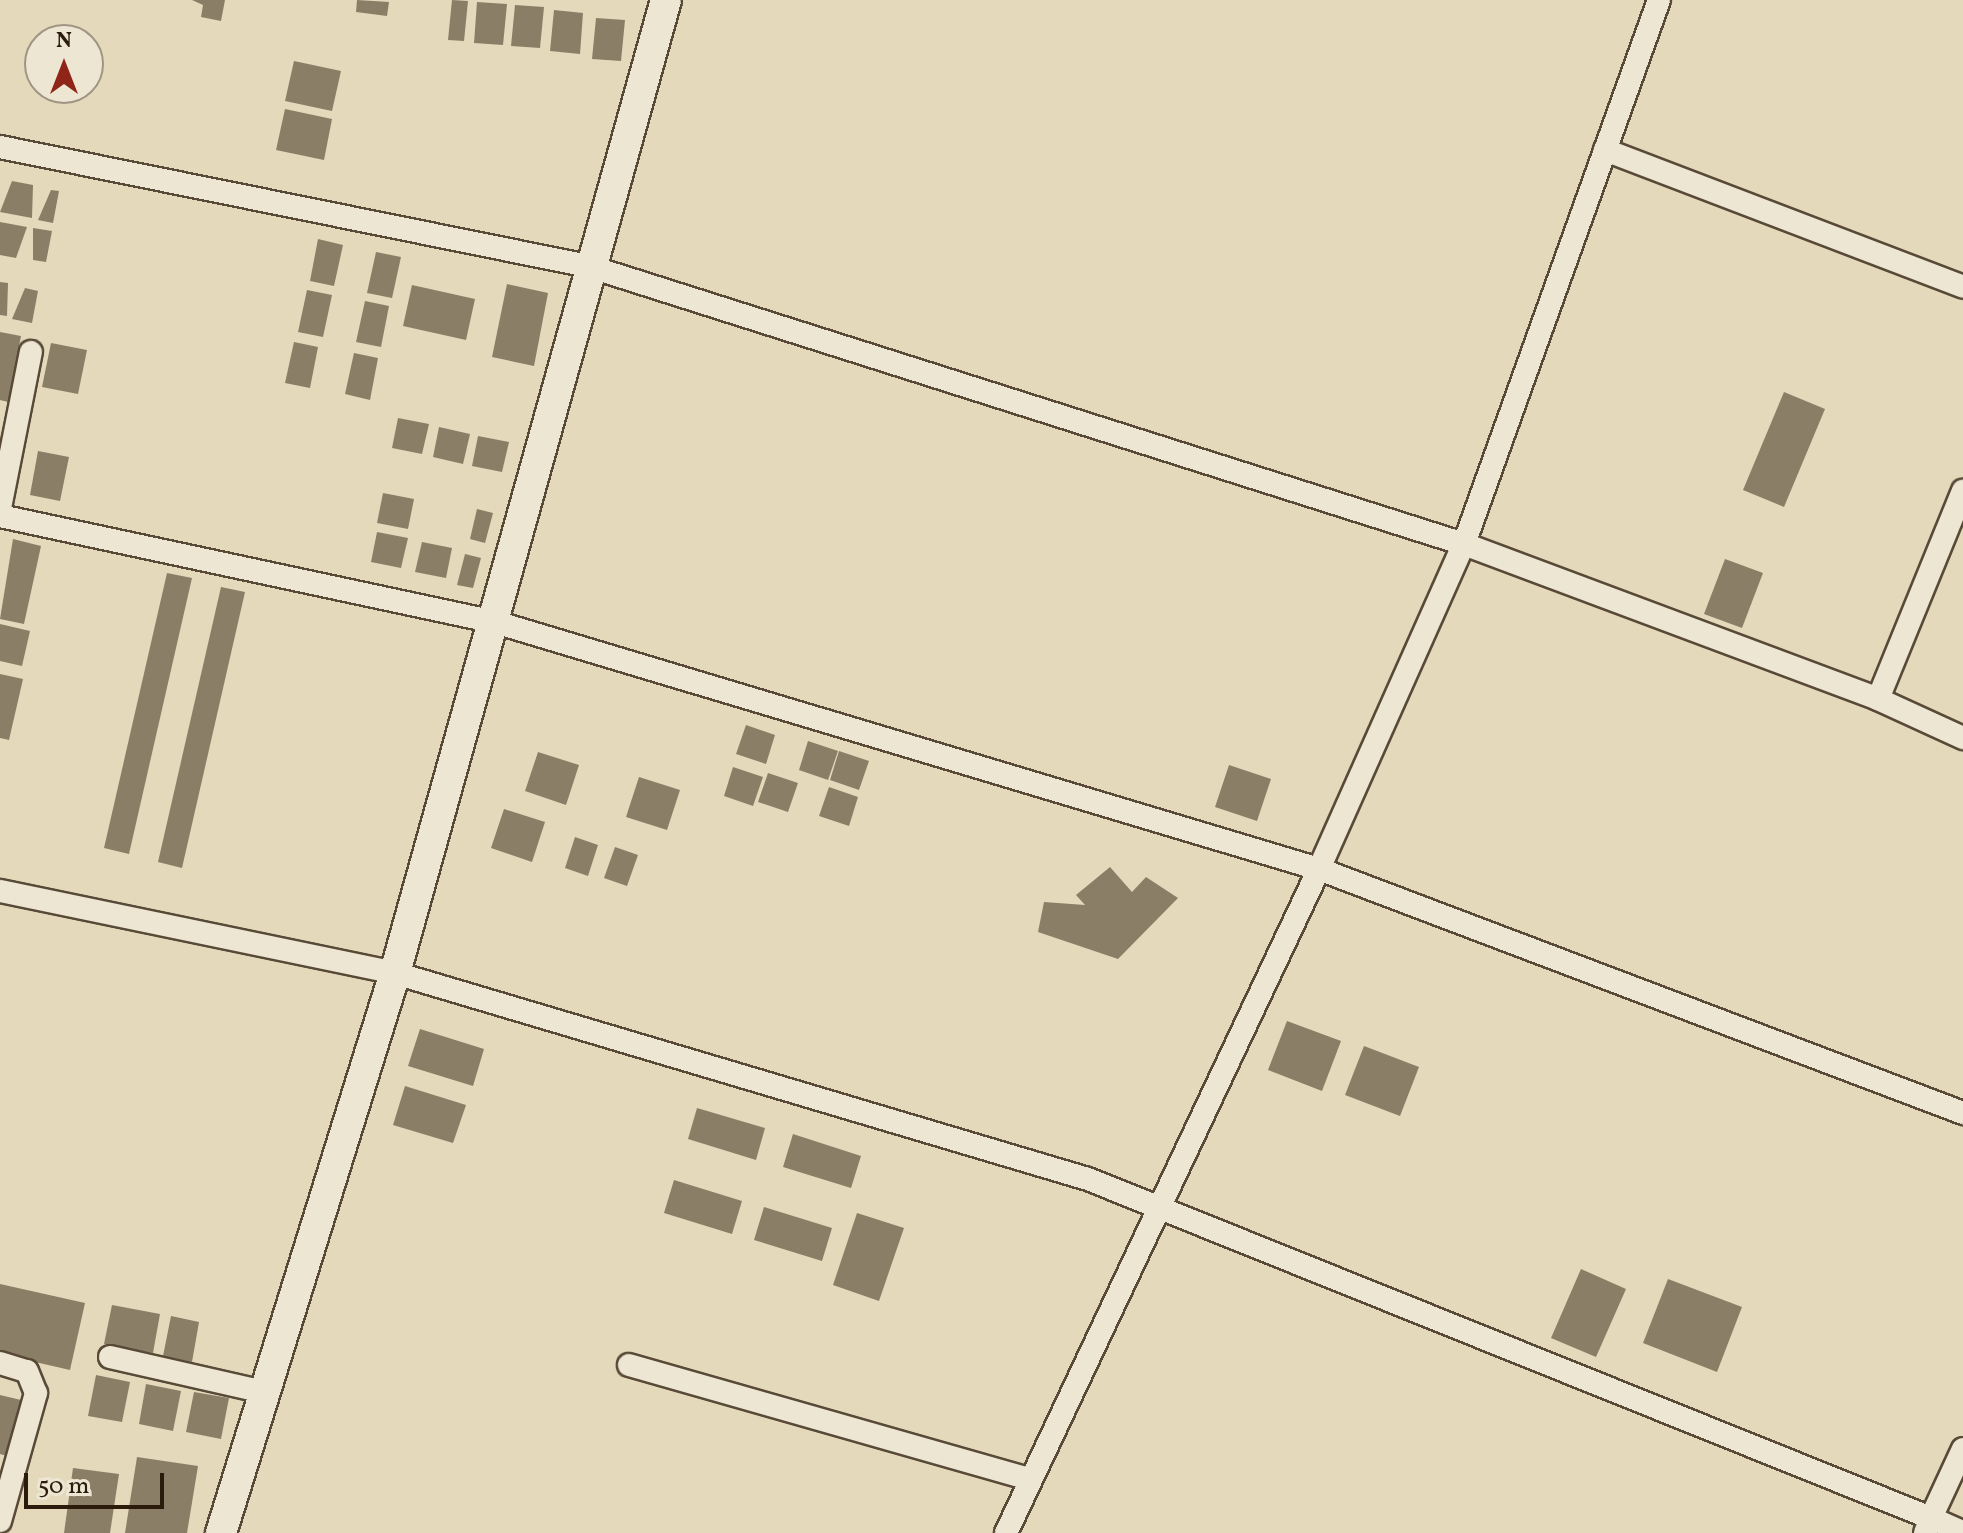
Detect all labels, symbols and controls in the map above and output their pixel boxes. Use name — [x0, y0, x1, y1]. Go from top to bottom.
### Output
north arrow — [24, 24, 104, 104]
text: N — [56, 26, 72, 57]
scale bar — [28, 1457, 168, 1507]
text: 50 m — [38, 1470, 90, 1504]

